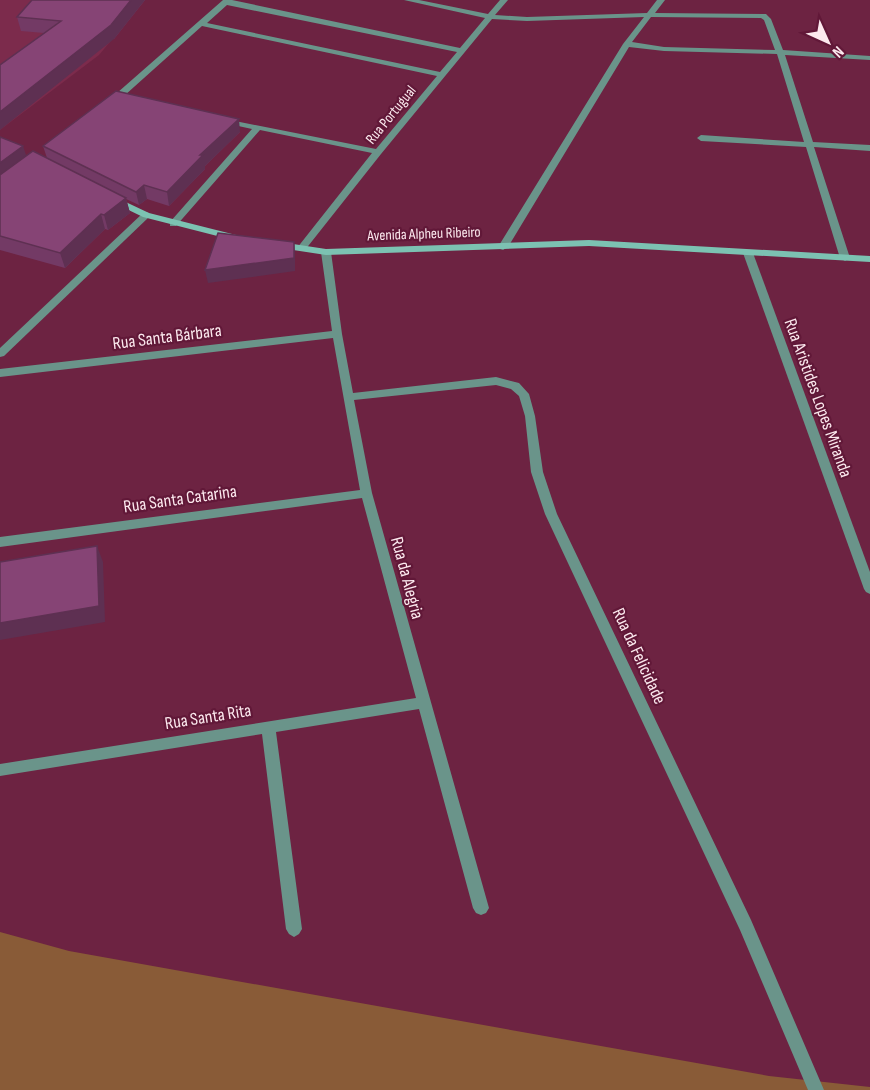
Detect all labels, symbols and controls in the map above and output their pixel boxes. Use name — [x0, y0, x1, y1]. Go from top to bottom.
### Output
north arrow — [798, 12, 858, 72]
text: N — [828, 42, 847, 61]
street label: Rua Portugual — [362, 82, 420, 148]
street label: Avenida Alpheu Ribeiro — [366, 223, 481, 246]
street label: Rua Aristides Lopes Miranda — [779, 316, 857, 480]
street label: Rua Santa Bárbara — [111, 320, 223, 354]
street label: Rua Santa Catarina — [122, 481, 238, 517]
street label: Rua da Alegria — [386, 535, 428, 621]
street label: Rua da Felicidade — [608, 605, 670, 707]
street label: Rua Santa Rita — [163, 700, 253, 734]

